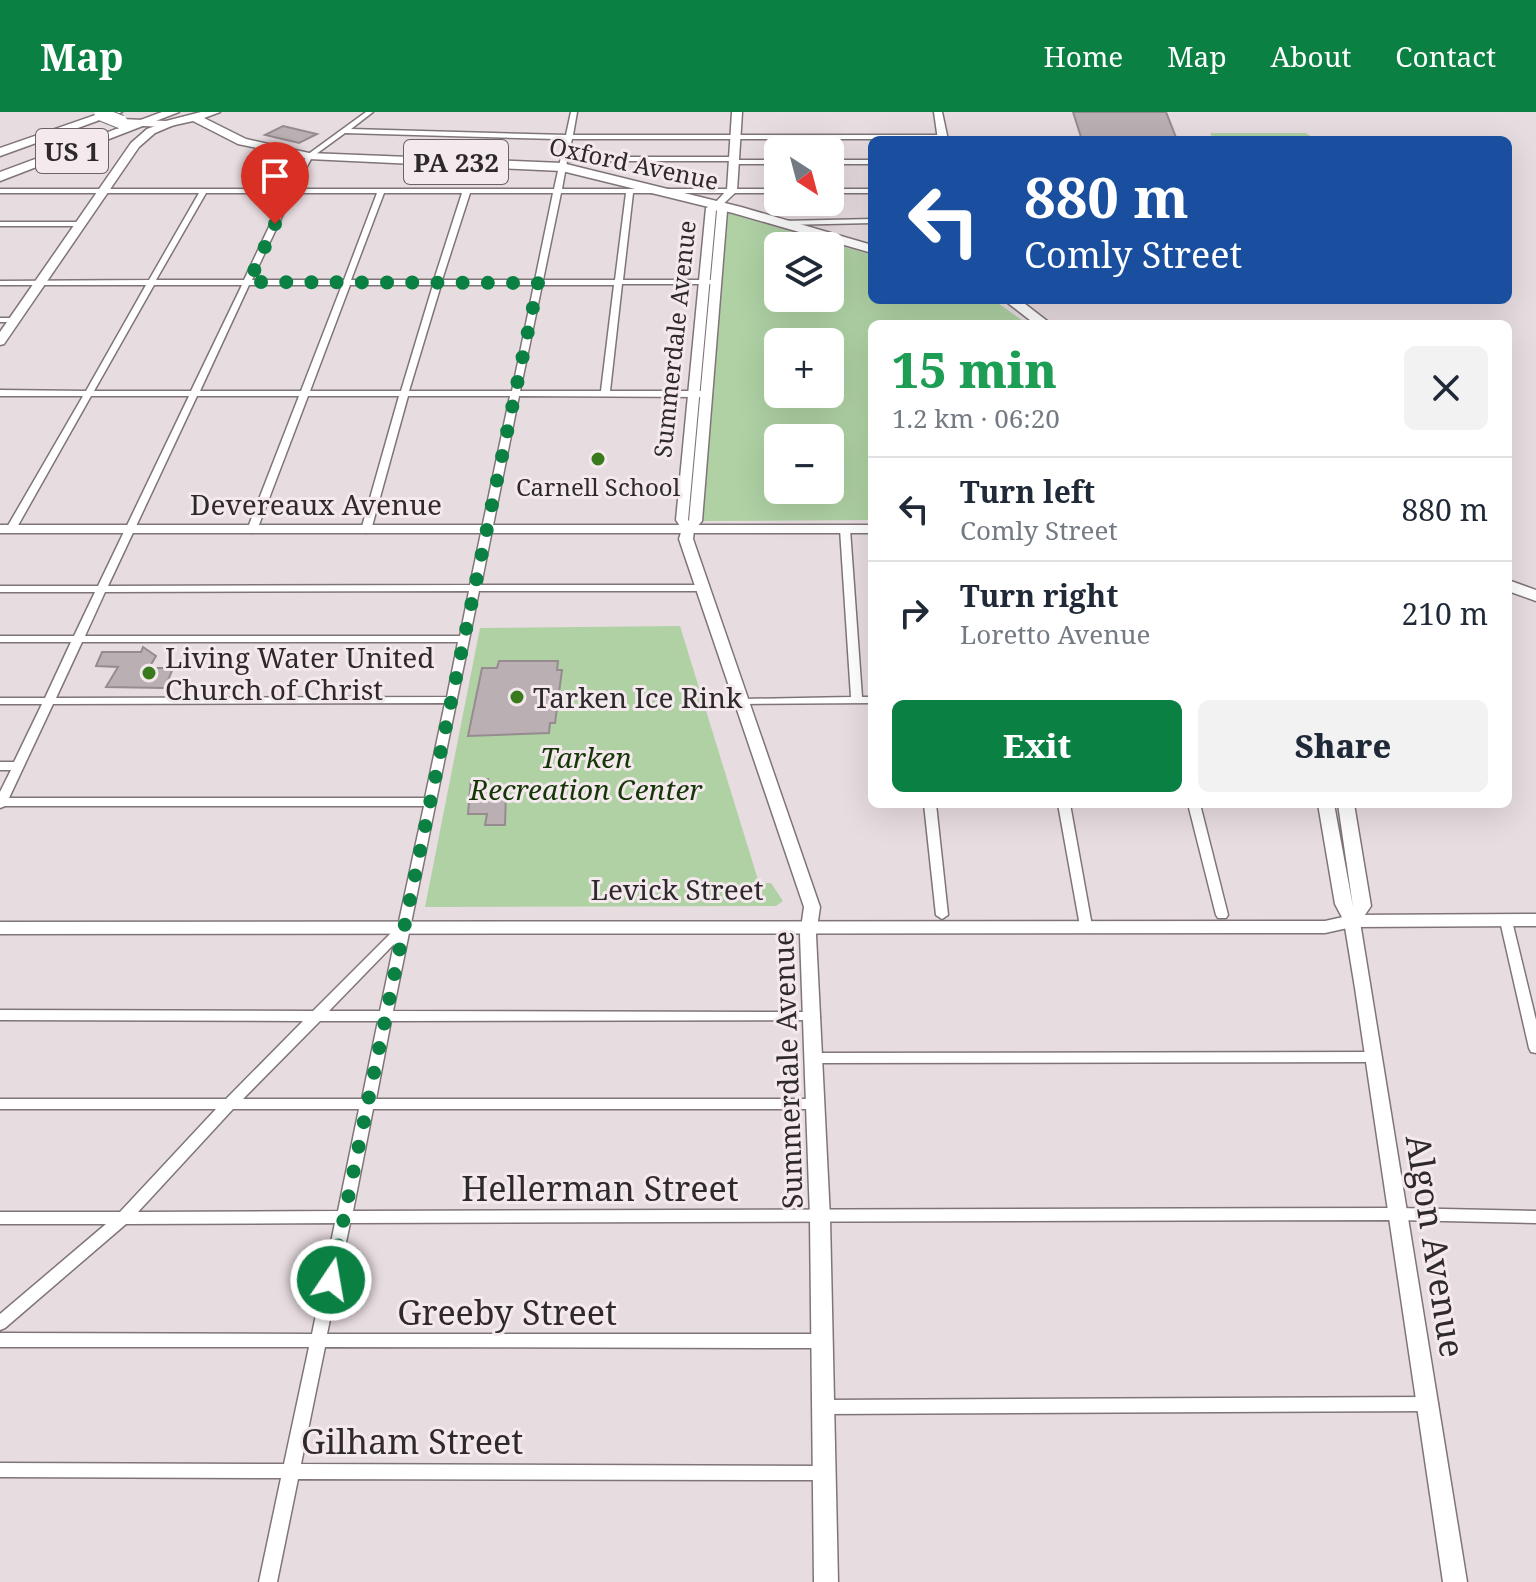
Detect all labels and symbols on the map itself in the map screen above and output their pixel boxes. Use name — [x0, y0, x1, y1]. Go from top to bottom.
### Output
road number: US 1 — [36, 129, 108, 173]
street label: Oxford Avenue — [546, 129, 722, 197]
north arrow — [764, 136, 844, 216]
road number: PA 232 — [404, 140, 508, 184]
pin — [241, 142, 309, 224]
street label: Summerdale Avenue — [645, 219, 703, 459]
marker: Carnell School — [589, 450, 607, 468]
place label: Carnell School — [516, 470, 681, 503]
street label: Devereaux Avenue — [190, 485, 442, 523]
place label: Living Water United Church of Christ — [165, 638, 435, 708]
marker: Living Water United Church of Christ — [140, 664, 158, 682]
place label: Tarken Ice Rink — [533, 678, 743, 716]
marker: Tarken Ice Rink — [508, 688, 526, 706]
park label: Tarken Recreation Center — [469, 738, 703, 808]
street label: Levick Street — [590, 870, 764, 908]
street label: Summerdale Avenue — [763, 930, 811, 1210]
street label: Algon Avenue — [1396, 1131, 1476, 1361]
street label: Hellerman Street — [461, 1165, 739, 1211]
position arrow — [289, 1238, 373, 1322]
street label: Greeby Street — [397, 1289, 617, 1335]
street label: Gilham Street — [301, 1418, 523, 1464]

